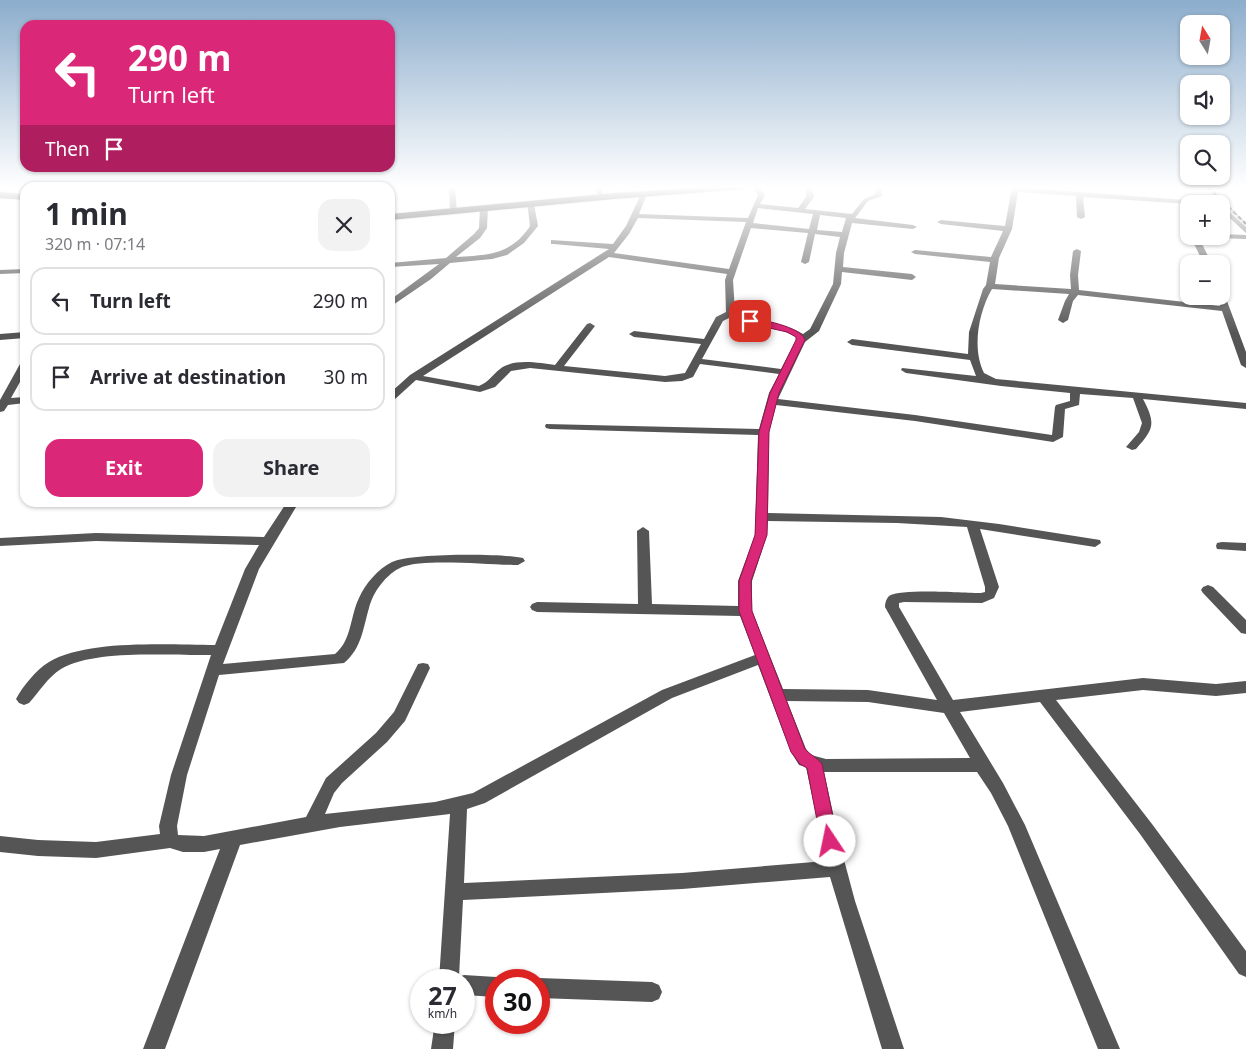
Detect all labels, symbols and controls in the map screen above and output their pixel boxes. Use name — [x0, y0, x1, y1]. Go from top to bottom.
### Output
north arrow — [1180, 15, 1230, 65]
map controls — [1180, 15, 1230, 305]
text: 290 m — [128, 34, 231, 81]
icon: left — [45, 40, 110, 105]
button: sound — [1180, 75, 1230, 125]
text: Turn left — [128, 79, 215, 109]
icon: arrive — [100, 135, 128, 163]
button: search — [1180, 135, 1230, 185]
text: Then — [45, 136, 90, 162]
text: 1 min — [45, 193, 128, 234]
button: + — [1180, 195, 1230, 245]
button: close — [318, 199, 370, 251]
text: 320 m · 07:14 — [45, 233, 145, 255]
button: − — [1180, 255, 1230, 305]
icon: left — [47, 287, 75, 315]
text: Turn left — [90, 288, 171, 314]
text: 290 m — [313, 288, 368, 314]
pin — [729, 300, 771, 342]
icon: arrive — [736, 307, 764, 335]
icon: arrive — [47, 363, 75, 391]
text: Arrive at destination — [90, 364, 286, 390]
text: 30 m — [324, 364, 368, 390]
button: Exit — [45, 439, 203, 497]
button: Share — [213, 439, 370, 497]
position arrow — [803, 814, 855, 866]
speed limit sign: 30 — [485, 969, 550, 1034]
text: 27 — [428, 978, 457, 1012]
text: km/h — [428, 1005, 457, 1022]

